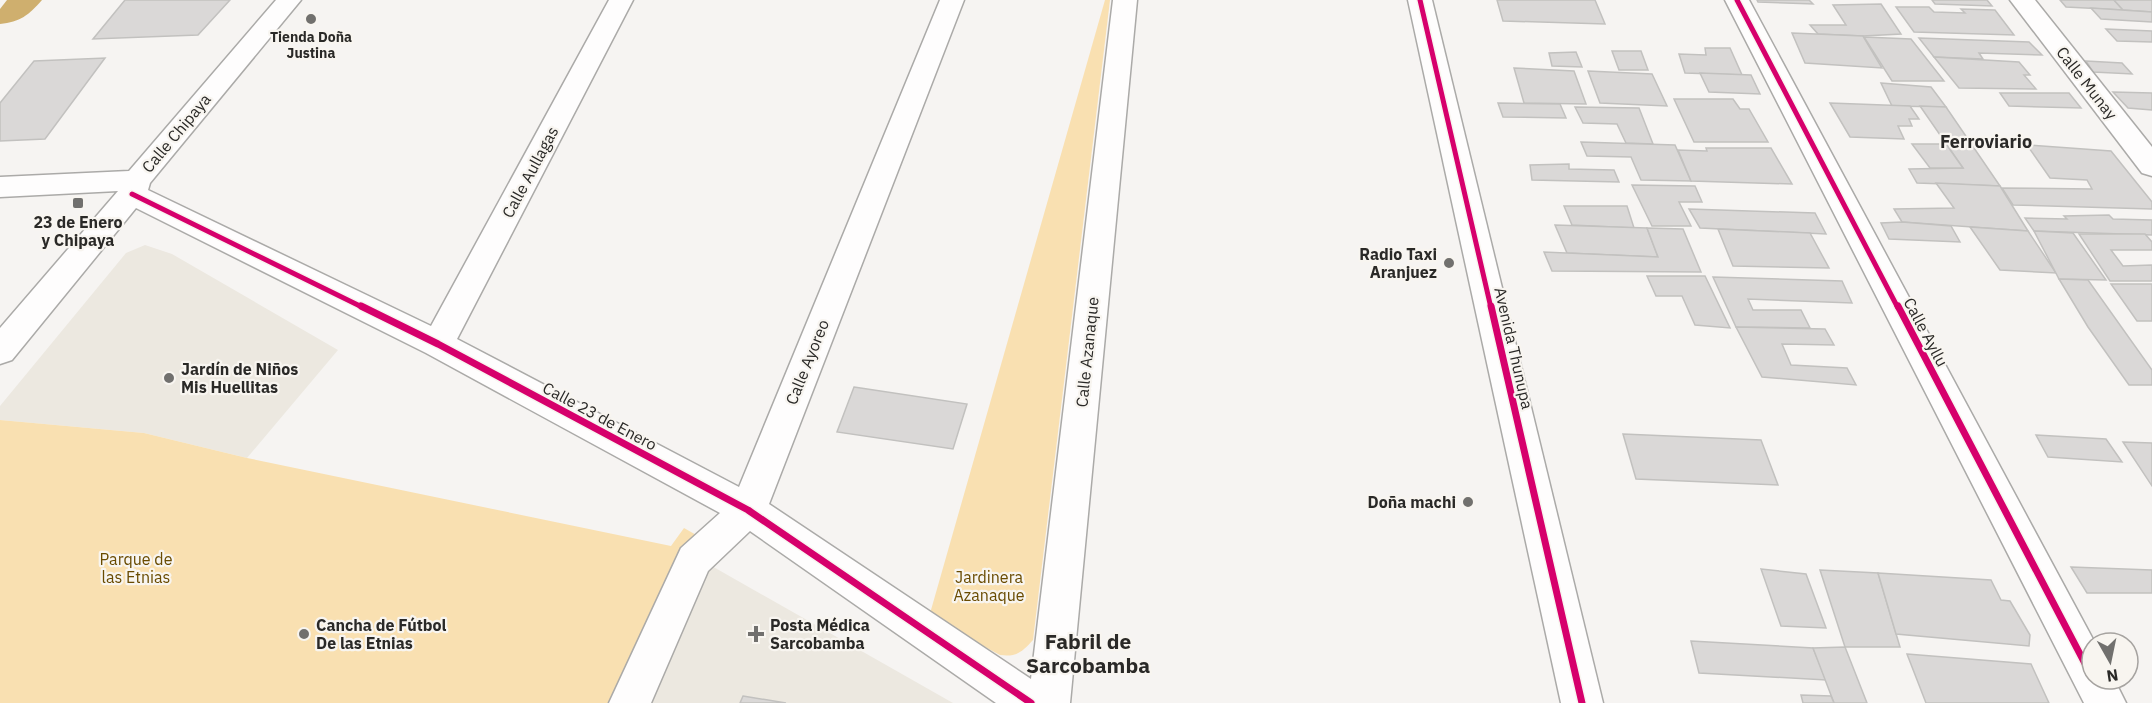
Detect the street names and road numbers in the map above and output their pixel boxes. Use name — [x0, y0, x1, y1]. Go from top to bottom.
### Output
street label: Calle Munay — [2052, 42, 2122, 124]
street label: Calle Chipaya — [137, 89, 215, 176]
street label: Calle Aullagas — [497, 123, 563, 221]
street label: Avenida Thunupa — [1490, 285, 1538, 411]
street label: Calle Ayllu — [1899, 294, 1953, 370]
street label: Calle Azanaque — [1071, 296, 1103, 408]
street label: Calle Ayoreo — [781, 316, 833, 408]
street label: Calle 23 de Enero — [539, 377, 661, 455]

